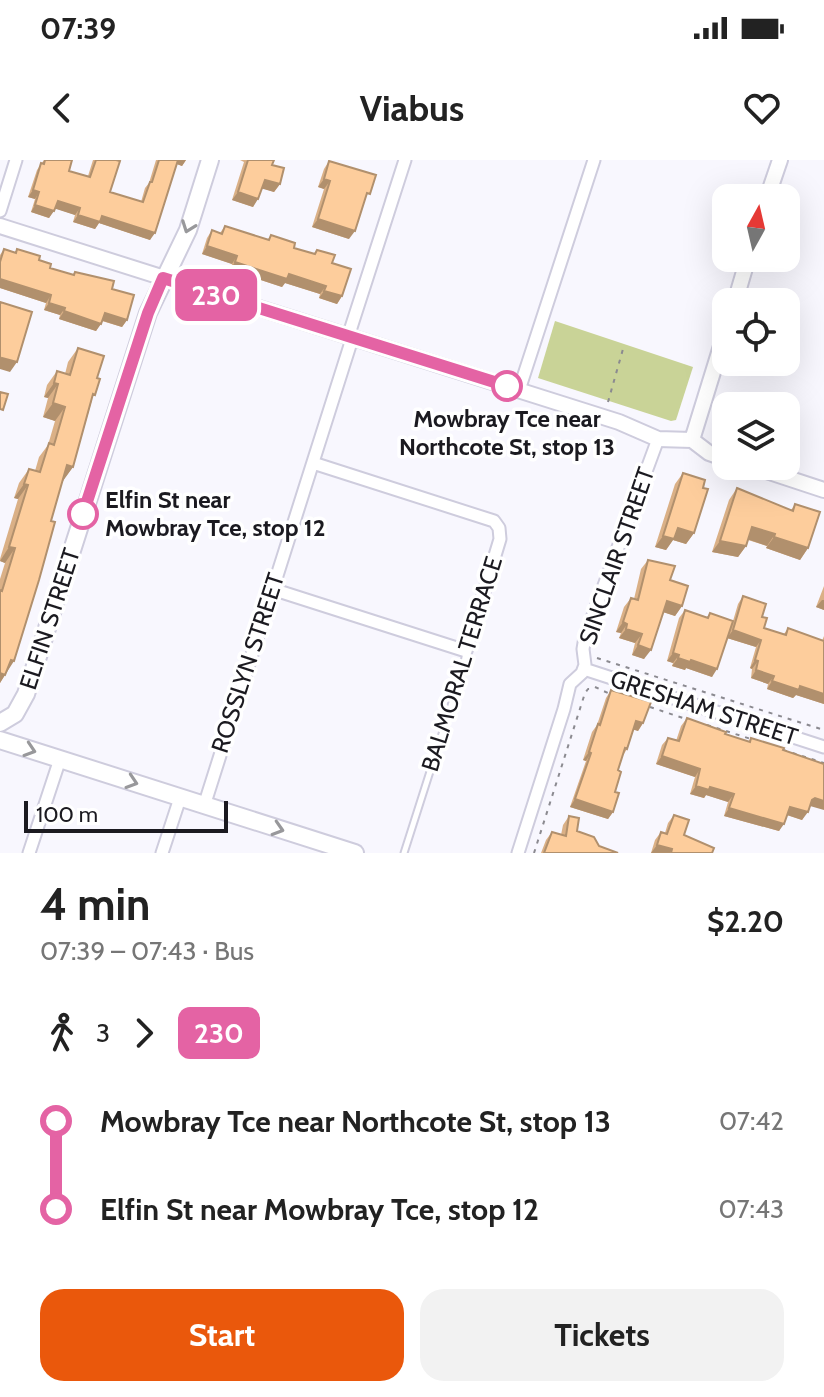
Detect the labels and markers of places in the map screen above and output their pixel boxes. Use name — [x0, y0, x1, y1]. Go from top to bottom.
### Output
marker: Mowbray Tce near Northcote St, stop 13 — [492, 371, 522, 401]
place label: Mowbray Tce near Northcote St, stop 13 — [399, 404, 615, 461]
place label: Elfin St near Mowbray Tce, stop 12 — [105, 485, 325, 542]
marker: Elfin St near Mowbray Tce, stop 12 — [68, 499, 98, 529]

